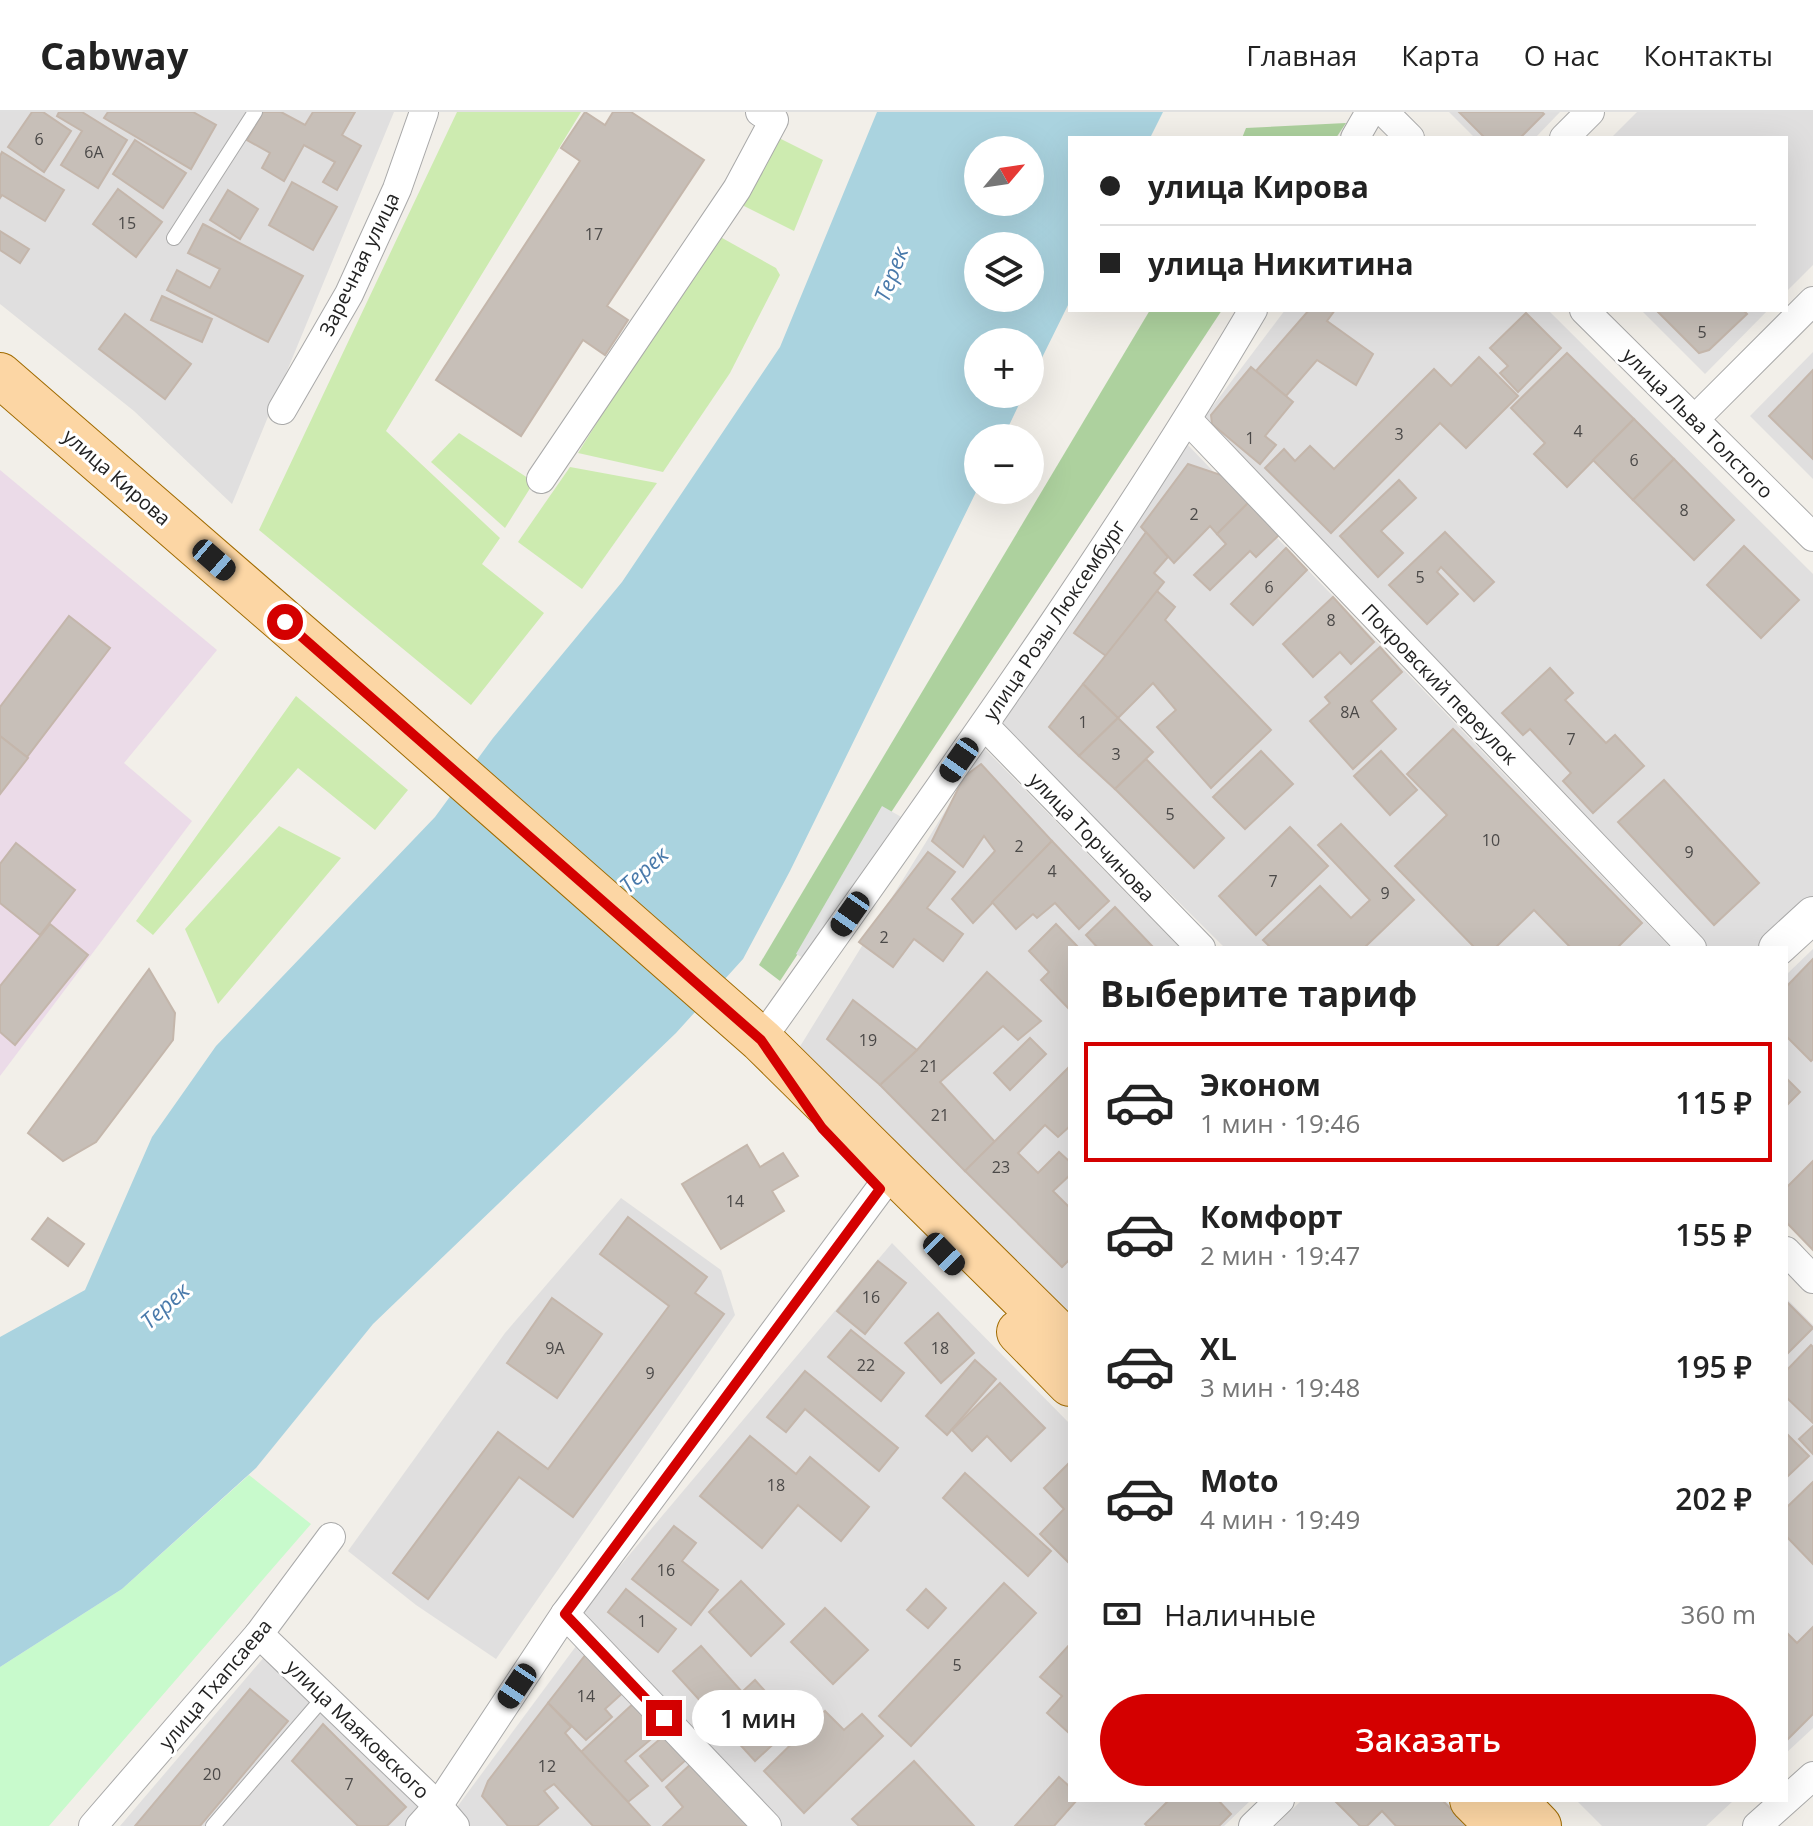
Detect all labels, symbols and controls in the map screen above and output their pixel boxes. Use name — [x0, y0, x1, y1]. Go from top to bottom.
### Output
text: Cabway — [40, 29, 188, 81]
text: Главная — [1246, 36, 1357, 74]
text: Карта — [1401, 36, 1480, 74]
text: О нас — [1524, 36, 1599, 74]
text: Контакты — [1643, 36, 1773, 74]
house number: 6 — [34, 128, 44, 150]
north arrow — [964, 136, 1044, 216]
map controls — [964, 136, 1044, 504]
house number: 6А — [84, 141, 105, 163]
text: улица Кирова — [1148, 166, 1369, 207]
street label: Заречная улица — [313, 188, 405, 340]
house number: 15 — [118, 212, 136, 234]
house number: 17 — [585, 223, 603, 245]
button: layers — [964, 232, 1044, 312]
water label: Терек — [866, 241, 915, 306]
text: улица Никитина — [1148, 243, 1414, 284]
house number: 5 — [1697, 321, 1707, 343]
button: + — [964, 328, 1044, 408]
street label: улица Льва Толстого — [1617, 342, 1779, 504]
house number: 4 — [1573, 420, 1583, 442]
street label: улица Кирова — [57, 423, 177, 531]
house number: 3 — [1394, 423, 1404, 445]
button: − — [964, 424, 1044, 504]
house number: 1 — [1245, 427, 1255, 449]
house number: 6 — [1629, 449, 1639, 471]
house number: 8 — [1679, 499, 1689, 521]
house number: 2 — [1189, 503, 1199, 525]
street label: улица Розы Люксембург — [977, 514, 1132, 726]
car — [188, 535, 240, 585]
house number: 5 — [1415, 566, 1425, 588]
house number: 6 — [1264, 576, 1274, 598]
street label: Покровский переулок — [1356, 598, 1525, 771]
route start — [267, 604, 303, 640]
house number: 8 — [1326, 609, 1336, 631]
house number: 8А — [1340, 701, 1361, 723]
house number: 1 — [1078, 711, 1088, 733]
house number: 7 — [1566, 728, 1576, 750]
car — [935, 733, 983, 787]
house number: 3 — [1111, 743, 1121, 765]
street label: улица Торчинова — [1023, 766, 1161, 908]
house number: 5 — [1165, 803, 1175, 825]
house number: 10 — [1482, 829, 1500, 851]
house number: 2 — [1014, 835, 1024, 857]
water label: Терек — [612, 838, 675, 899]
house number: 9 — [1684, 841, 1694, 863]
house number: 4 — [1047, 860, 1057, 882]
house number: 7 — [1268, 870, 1278, 892]
house number: 9 — [1380, 882, 1390, 904]
car — [826, 887, 874, 941]
house number: 2 — [879, 926, 889, 948]
text: Выберите тариф — [1100, 969, 1417, 1018]
house number: 19 — [859, 1029, 877, 1051]
house number: 21 — [920, 1055, 938, 1077]
text: Эконом — [1200, 1064, 1321, 1105]
icon: car — [1104, 1066, 1176, 1138]
text: 115 ₽ — [1675, 1082, 1752, 1123]
house number: 21 — [931, 1104, 949, 1126]
text: 1 мин · 19:46 — [1200, 1105, 1360, 1141]
house number: 23 — [992, 1156, 1010, 1178]
house number: 14 — [726, 1190, 744, 1212]
text: Комфорт — [1200, 1196, 1343, 1237]
icon: car — [1104, 1198, 1176, 1270]
text: 155 ₽ — [1675, 1214, 1752, 1255]
car — [919, 1228, 969, 1280]
text: 2 мин · 19:47 — [1200, 1237, 1360, 1273]
water label: Терек — [133, 1274, 196, 1335]
house number: 16 — [862, 1286, 880, 1308]
text: XL — [1200, 1328, 1237, 1369]
icon: car — [1104, 1330, 1176, 1402]
house number: 9А — [545, 1337, 566, 1359]
house number: 18 — [931, 1337, 949, 1359]
text: 195 ₽ — [1675, 1346, 1752, 1387]
house number: 22 — [857, 1354, 875, 1376]
house number: 9 — [645, 1362, 655, 1384]
text: 3 мин · 19:48 — [1200, 1369, 1360, 1405]
text: Moto — [1200, 1460, 1278, 1501]
icon: car — [1104, 1462, 1176, 1534]
house number: 18 — [767, 1474, 785, 1496]
text: 202 ₽ — [1675, 1478, 1752, 1519]
text: 4 мин · 19:49 — [1200, 1501, 1360, 1537]
house number: 16 — [657, 1559, 675, 1581]
icon: cash — [1100, 1592, 1144, 1636]
text: Наличные — [1164, 1594, 1316, 1635]
text: 360 m — [1681, 1596, 1756, 1632]
house number: 1 — [637, 1610, 647, 1632]
street label: улица Тхапсаева — [152, 1613, 278, 1755]
street label: улица Маяковского — [280, 1653, 436, 1805]
house number: 5 — [952, 1654, 962, 1676]
car — [494, 1659, 540, 1713]
house number: 14 — [577, 1685, 595, 1707]
callout: 1 мин — [692, 1690, 824, 1746]
button: Заказать — [1100, 1694, 1756, 1786]
route end — [646, 1700, 682, 1736]
text: 1 мин — [720, 1700, 796, 1736]
house number: 12 — [538, 1755, 556, 1777]
house number: 20 — [203, 1763, 221, 1785]
house number: 7 — [344, 1773, 354, 1795]

